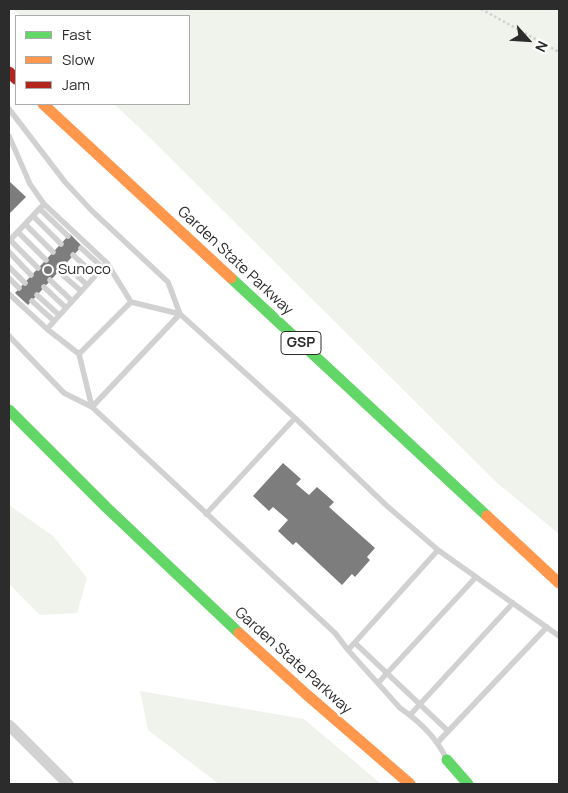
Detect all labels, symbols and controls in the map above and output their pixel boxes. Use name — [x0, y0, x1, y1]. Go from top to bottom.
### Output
legend — [15, 15, 190, 105]
north arrow — [503, 15, 553, 65]
text: Fast — [62, 24, 91, 45]
text: N — [531, 38, 553, 55]
text: Slow — [62, 49, 95, 70]
text: Jam — [62, 74, 90, 95]
street label: Garden State Parkway — [174, 203, 296, 319]
place label: Sunoco — [58, 261, 111, 279]
marker: Sunoco — [42, 264, 54, 276]
road number: GSP — [281, 332, 321, 354]
street label: Garden State Parkway — [231, 604, 355, 718]

